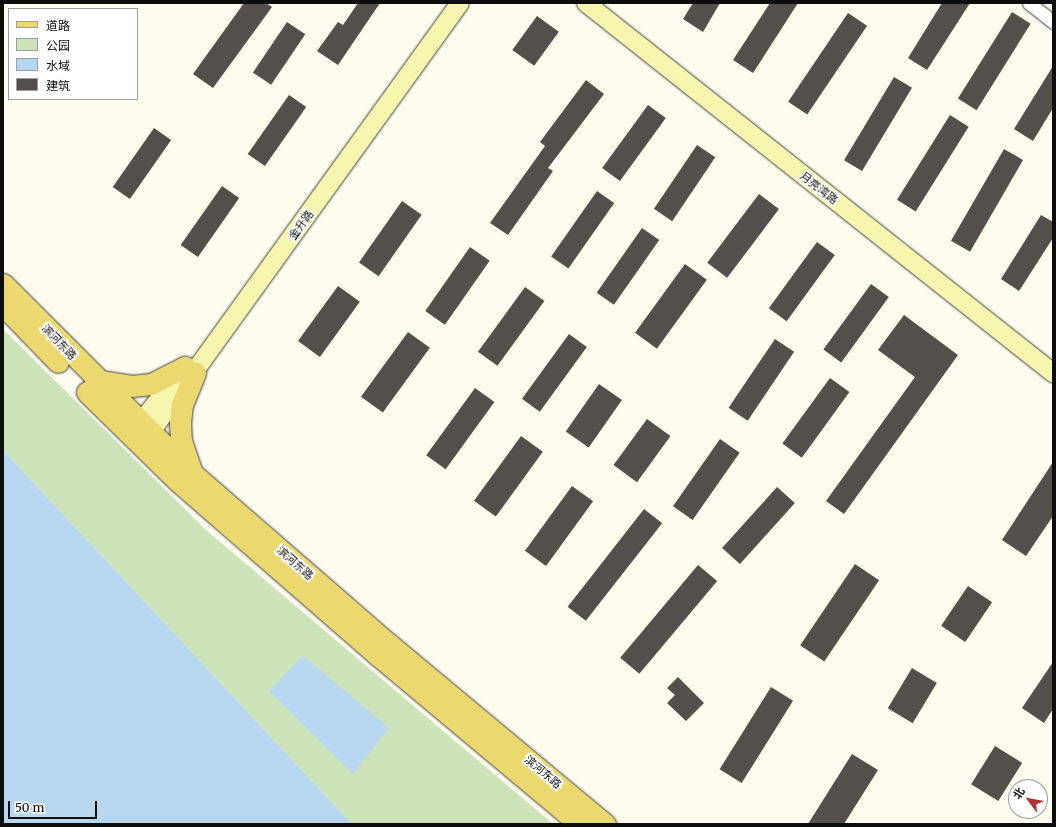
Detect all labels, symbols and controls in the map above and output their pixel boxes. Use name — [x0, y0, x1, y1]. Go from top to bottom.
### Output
legend — [8, 8, 138, 100]
text: 道路 — [46, 18, 70, 33]
text: 公园 — [46, 38, 70, 53]
text: 水域 — [46, 58, 70, 73]
text: 建筑 — [46, 78, 70, 93]
street label: 月亮湾路 — [798, 169, 840, 207]
street label: 金升路 — [286, 208, 316, 242]
street label: 滨河东路 — [39, 322, 79, 362]
street label: 滨河东路 — [274, 544, 316, 582]
street label: 滨河东路 — [522, 753, 564, 791]
north arrow — [1008, 779, 1048, 819]
text: 北 — [1010, 785, 1028, 802]
scale bar — [10, 793, 99, 819]
text: 50 m — [15, 800, 44, 815]

